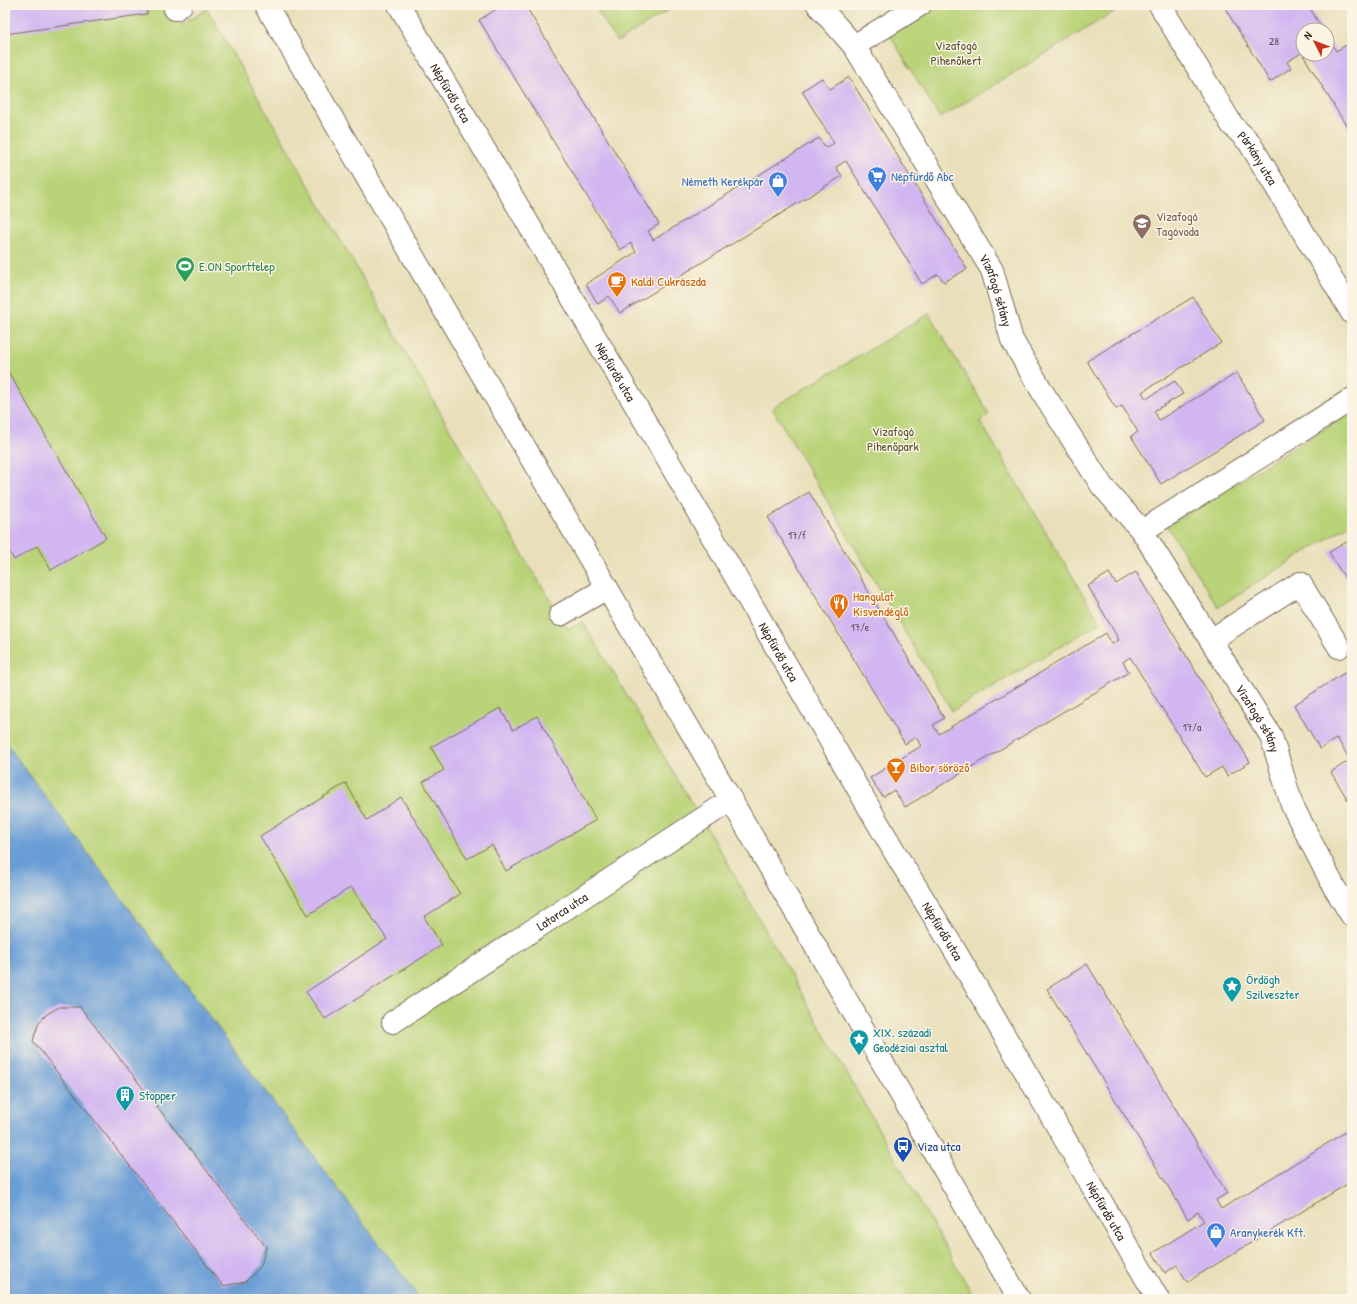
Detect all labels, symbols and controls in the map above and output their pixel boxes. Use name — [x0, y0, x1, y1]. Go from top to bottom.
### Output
north arrow — [1295, 22, 1335, 62]
text: N — [1300, 28, 1315, 42]
house number: 28 — [1269, 34, 1279, 48]
park label: Vizafogó Pihenőkert — [931, 36, 982, 69]
street label: Népfürdő utca — [426, 60, 475, 126]
street label: Párkány utca — [1234, 127, 1282, 188]
supermarket icon: Népfürdő Abc — [866, 165, 888, 193]
place label: Népfürdő Abc — [891, 167, 954, 185]
shop icon: Németh Kerékpár — [767, 170, 789, 198]
place label: Németh Kerékpár — [682, 172, 764, 190]
place label: Vizafogó Tagóvoda — [1156, 207, 1199, 240]
school or university icon: Vizafogó Tagóvoda — [1131, 212, 1153, 240]
street label: Vizafogó sétány — [975, 250, 1017, 329]
sports icon: E.ON Sporttelep — [174, 255, 196, 283]
place label: E.ON Sporttelep — [199, 257, 275, 275]
cafe icon: Kaldi Cukrászda — [606, 270, 628, 298]
place label: Kaldi Cukrászda — [631, 272, 706, 290]
street label: Népfürdő utca — [591, 339, 640, 405]
park label: Vizafogó Pihenőpark — [867, 422, 920, 455]
house number: 17/f — [788, 528, 806, 542]
place label: Hangulat Kisvendéglő — [853, 587, 909, 620]
restaurant icon: Hangulat Kisvendéglő — [828, 592, 850, 620]
street label: Népfürdő utca — [755, 619, 803, 685]
house number: 17/e — [851, 620, 870, 634]
street label: Vizafogó sétány — [1232, 681, 1285, 755]
house number: 17/a — [1183, 720, 1202, 734]
bar icon: Bíbor söröző — [885, 756, 907, 784]
place label: Bíbor söröző — [910, 758, 969, 776]
street label: Latorca utca — [533, 888, 591, 934]
street label: Népfürdő utca — [918, 898, 968, 964]
place label: Ördögh Szilveszter — [1246, 970, 1300, 1003]
place icon: Ördögh Szilveszter — [1221, 975, 1243, 1003]
place label: XIX. századi Geodéziai asztal — [873, 1023, 949, 1056]
place icon: XIX. századi Geodéziai asztal — [848, 1028, 870, 1056]
building icon: Stopper — [114, 1084, 136, 1112]
place label: Stopper — [139, 1086, 176, 1104]
bus stop icon: Viza utca — [892, 1135, 914, 1163]
place label: Viza utca — [917, 1137, 961, 1155]
street label: Népfürdő utca — [1082, 1178, 1131, 1244]
shop icon: Aranykerék Kft. — [1205, 1221, 1227, 1249]
place label: Aranykerék Kft. — [1230, 1223, 1306, 1241]

